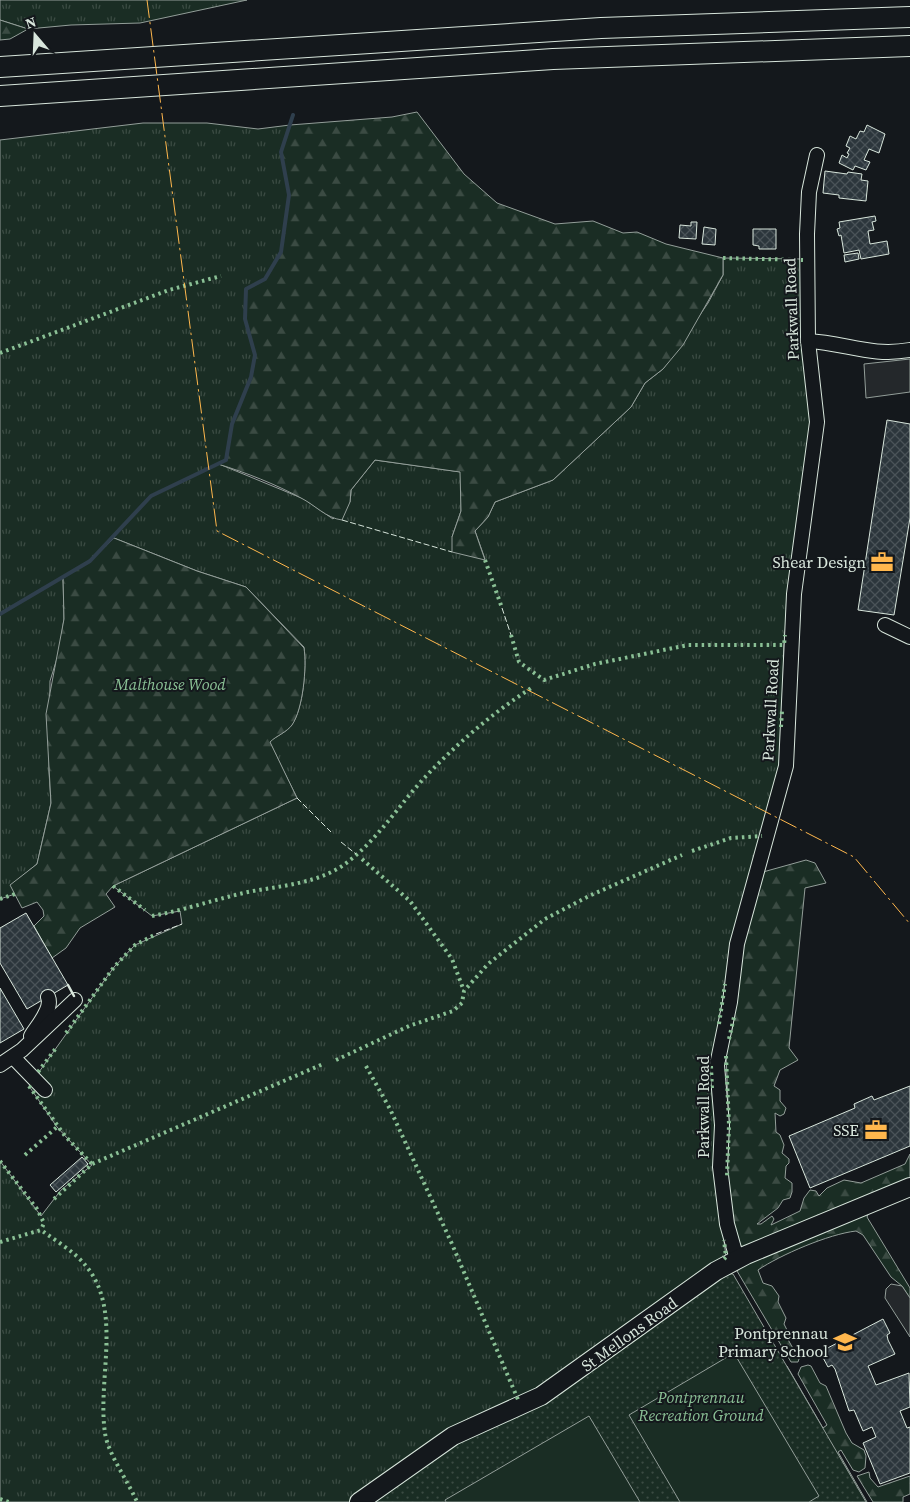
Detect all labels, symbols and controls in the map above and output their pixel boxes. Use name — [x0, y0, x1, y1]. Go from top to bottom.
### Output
north arrow — [10, 10, 60, 60]
text: N — [23, 12, 39, 34]
street label: Parkwall Road — [778, 257, 804, 361]
office icon: Shear Design — [869, 549, 895, 575]
place label: Shear Design — [773, 551, 866, 573]
street label: Parkwall Road — [756, 658, 784, 762]
park label: Malthouse Wood — [113, 673, 226, 695]
street label: Parkwall Road — [692, 1056, 714, 1158]
office icon: SSE — [863, 1117, 889, 1143]
place label: SSE — [833, 1119, 859, 1141]
street label: St Mellons Road — [576, 1292, 682, 1376]
place label: Pontprennau Primary School — [718, 1322, 828, 1362]
school or university icon: Pontprennau Primary School — [832, 1329, 858, 1355]
park label: Pontprennau Recreation Ground — [637, 1386, 764, 1426]

